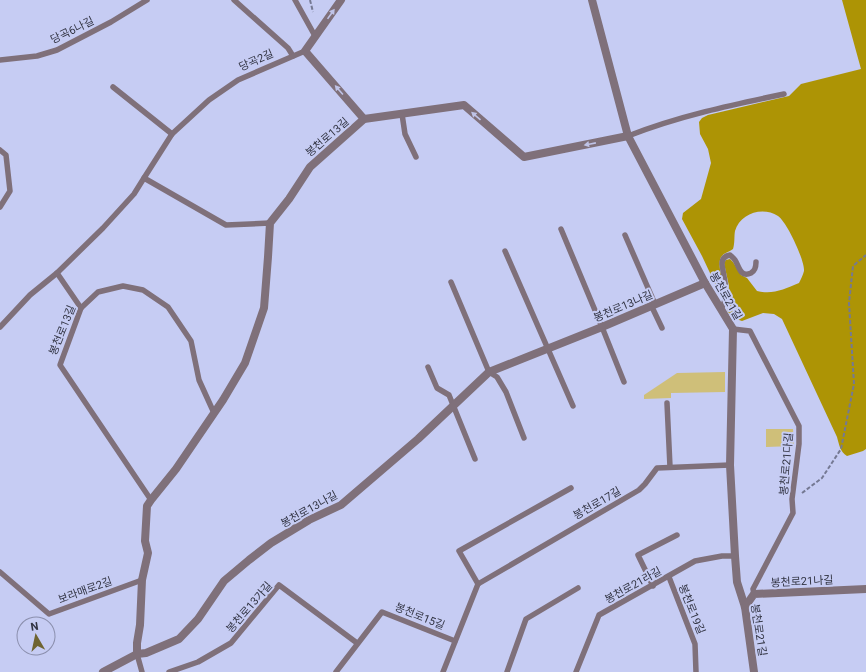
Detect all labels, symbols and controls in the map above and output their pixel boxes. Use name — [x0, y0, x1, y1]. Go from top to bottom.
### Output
one-way arrow — [327, 9, 335, 19]
street label: 당곡6나길 — [48, 14, 96, 47]
street label: 당곡2길 — [237, 47, 276, 74]
one-way arrow — [334, 84, 343, 95]
one-way arrow — [471, 111, 482, 120]
street label: 봉천로13길 — [303, 115, 352, 160]
one-way arrow — [584, 141, 596, 147]
street label: 봉천로21길 — [707, 270, 744, 322]
street label: 봉천로13나길 — [592, 288, 655, 325]
street label: 봉천로13길 — [47, 303, 78, 357]
street label: 봉천로21다길 — [777, 432, 796, 496]
street label: 봉천로17길 — [571, 485, 623, 522]
street label: 봉천로13나길 — [279, 488, 340, 530]
street label: 봉천로21라길 — [603, 564, 664, 606]
street label: 봉천로21나길 — [770, 573, 834, 590]
street label: 보라매로2길 — [56, 575, 114, 606]
street label: 봉천로13가길 — [224, 579, 275, 635]
street label: 봉천로19길 — [676, 582, 707, 636]
street label: 봉천로15길 — [393, 601, 447, 632]
street label: 봉천로21길 — [748, 603, 769, 657]
north arrow — [16, 616, 56, 656]
text: N — [30, 620, 40, 634]

